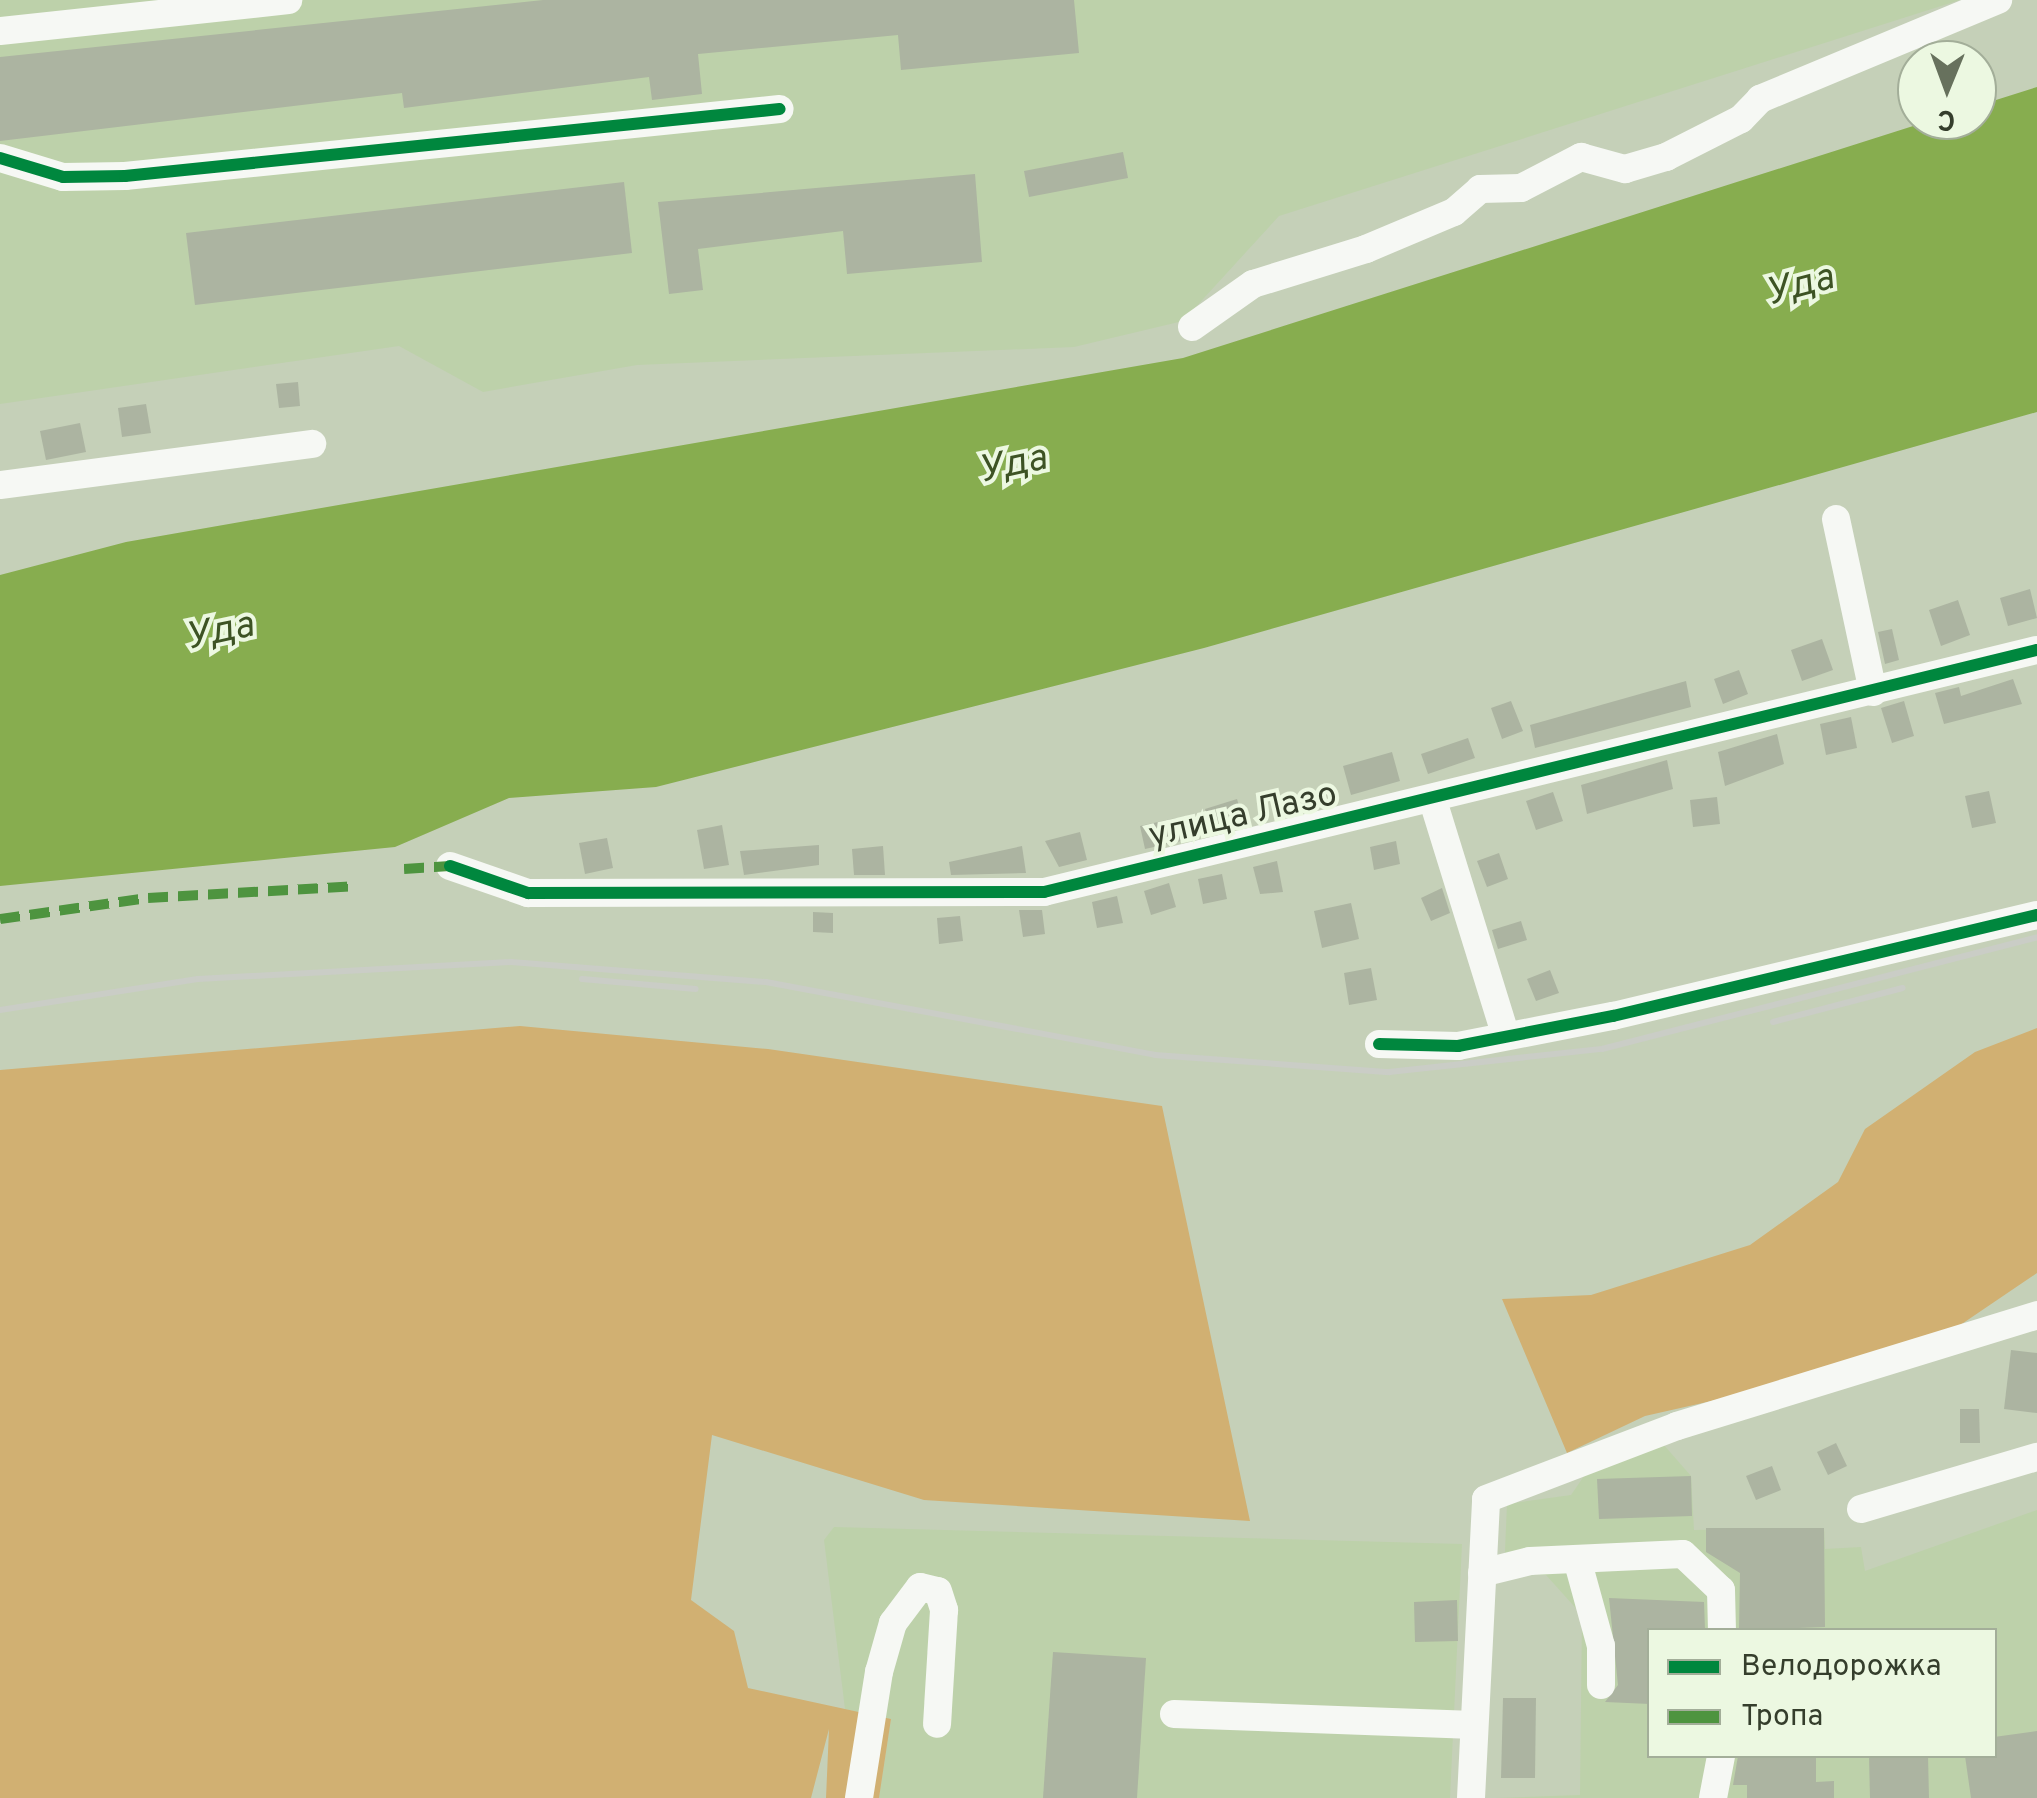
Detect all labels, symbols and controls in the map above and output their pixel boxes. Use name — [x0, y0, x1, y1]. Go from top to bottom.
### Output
north arrow — [1897, 40, 1997, 140]
text: С — [1937, 100, 1956, 136]
water label: Уда — [1761, 256, 1839, 318]
water label: Уда — [975, 437, 1051, 495]
water label: Уда — [182, 604, 258, 662]
street label: улица Лазо — [1145, 774, 1341, 858]
legend — [1647, 1628, 1997, 1758]
text: Велодорожка — [1741, 1649, 1942, 1686]
text: Тропа — [1741, 1699, 1823, 1736]

